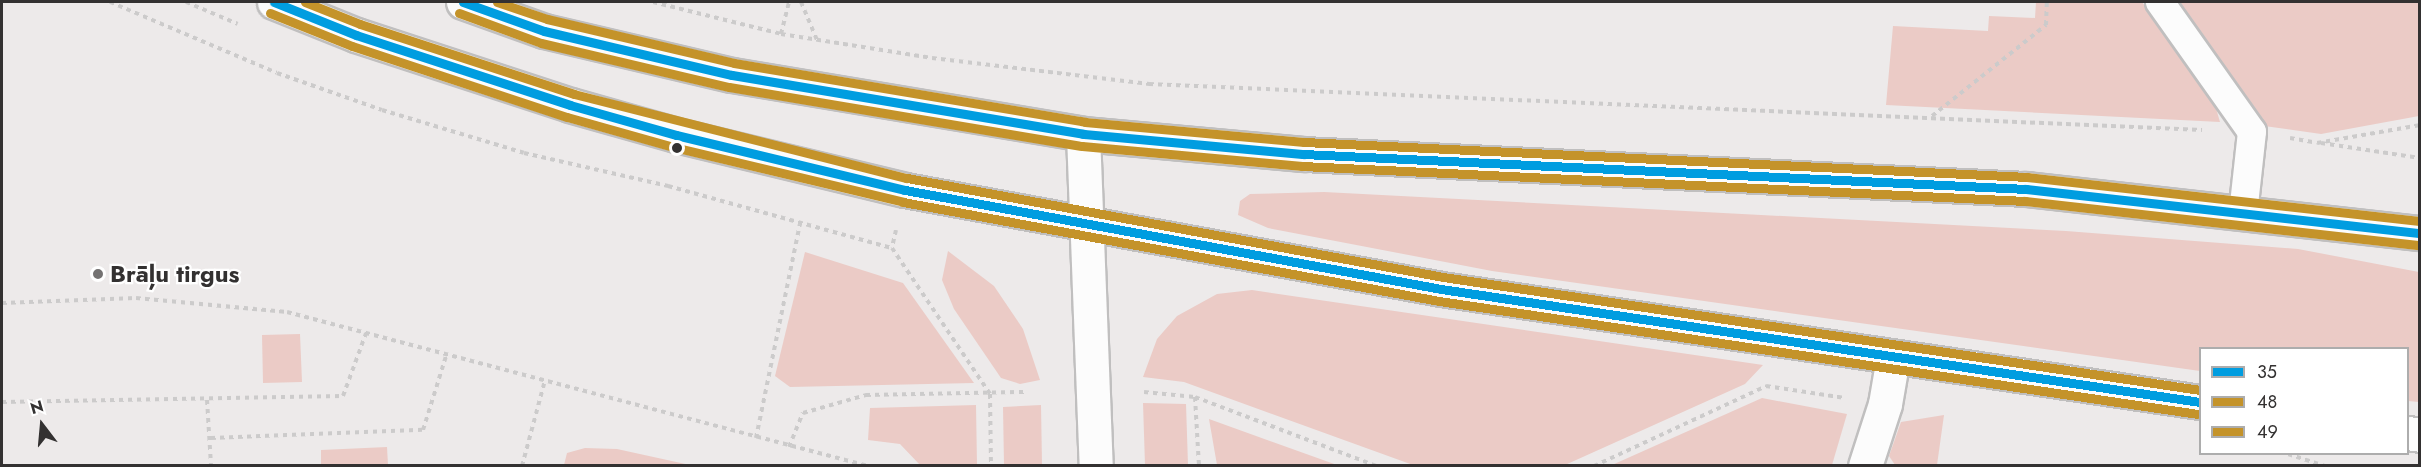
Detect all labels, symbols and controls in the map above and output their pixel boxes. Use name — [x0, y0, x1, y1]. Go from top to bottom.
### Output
unlabelled marker — [671, 142, 683, 154]
place label: Brāļu tirgus — [110, 260, 239, 288]
marker: Brāļu tirgus — [91, 267, 105, 281]
legend — [2199, 347, 2409, 455]
text: 35 — [2257, 359, 2277, 385]
text: 48 — [2257, 389, 2277, 415]
text: N — [28, 394, 46, 420]
north arrow — [12, 395, 72, 455]
text: 49 — [2257, 419, 2278, 445]

